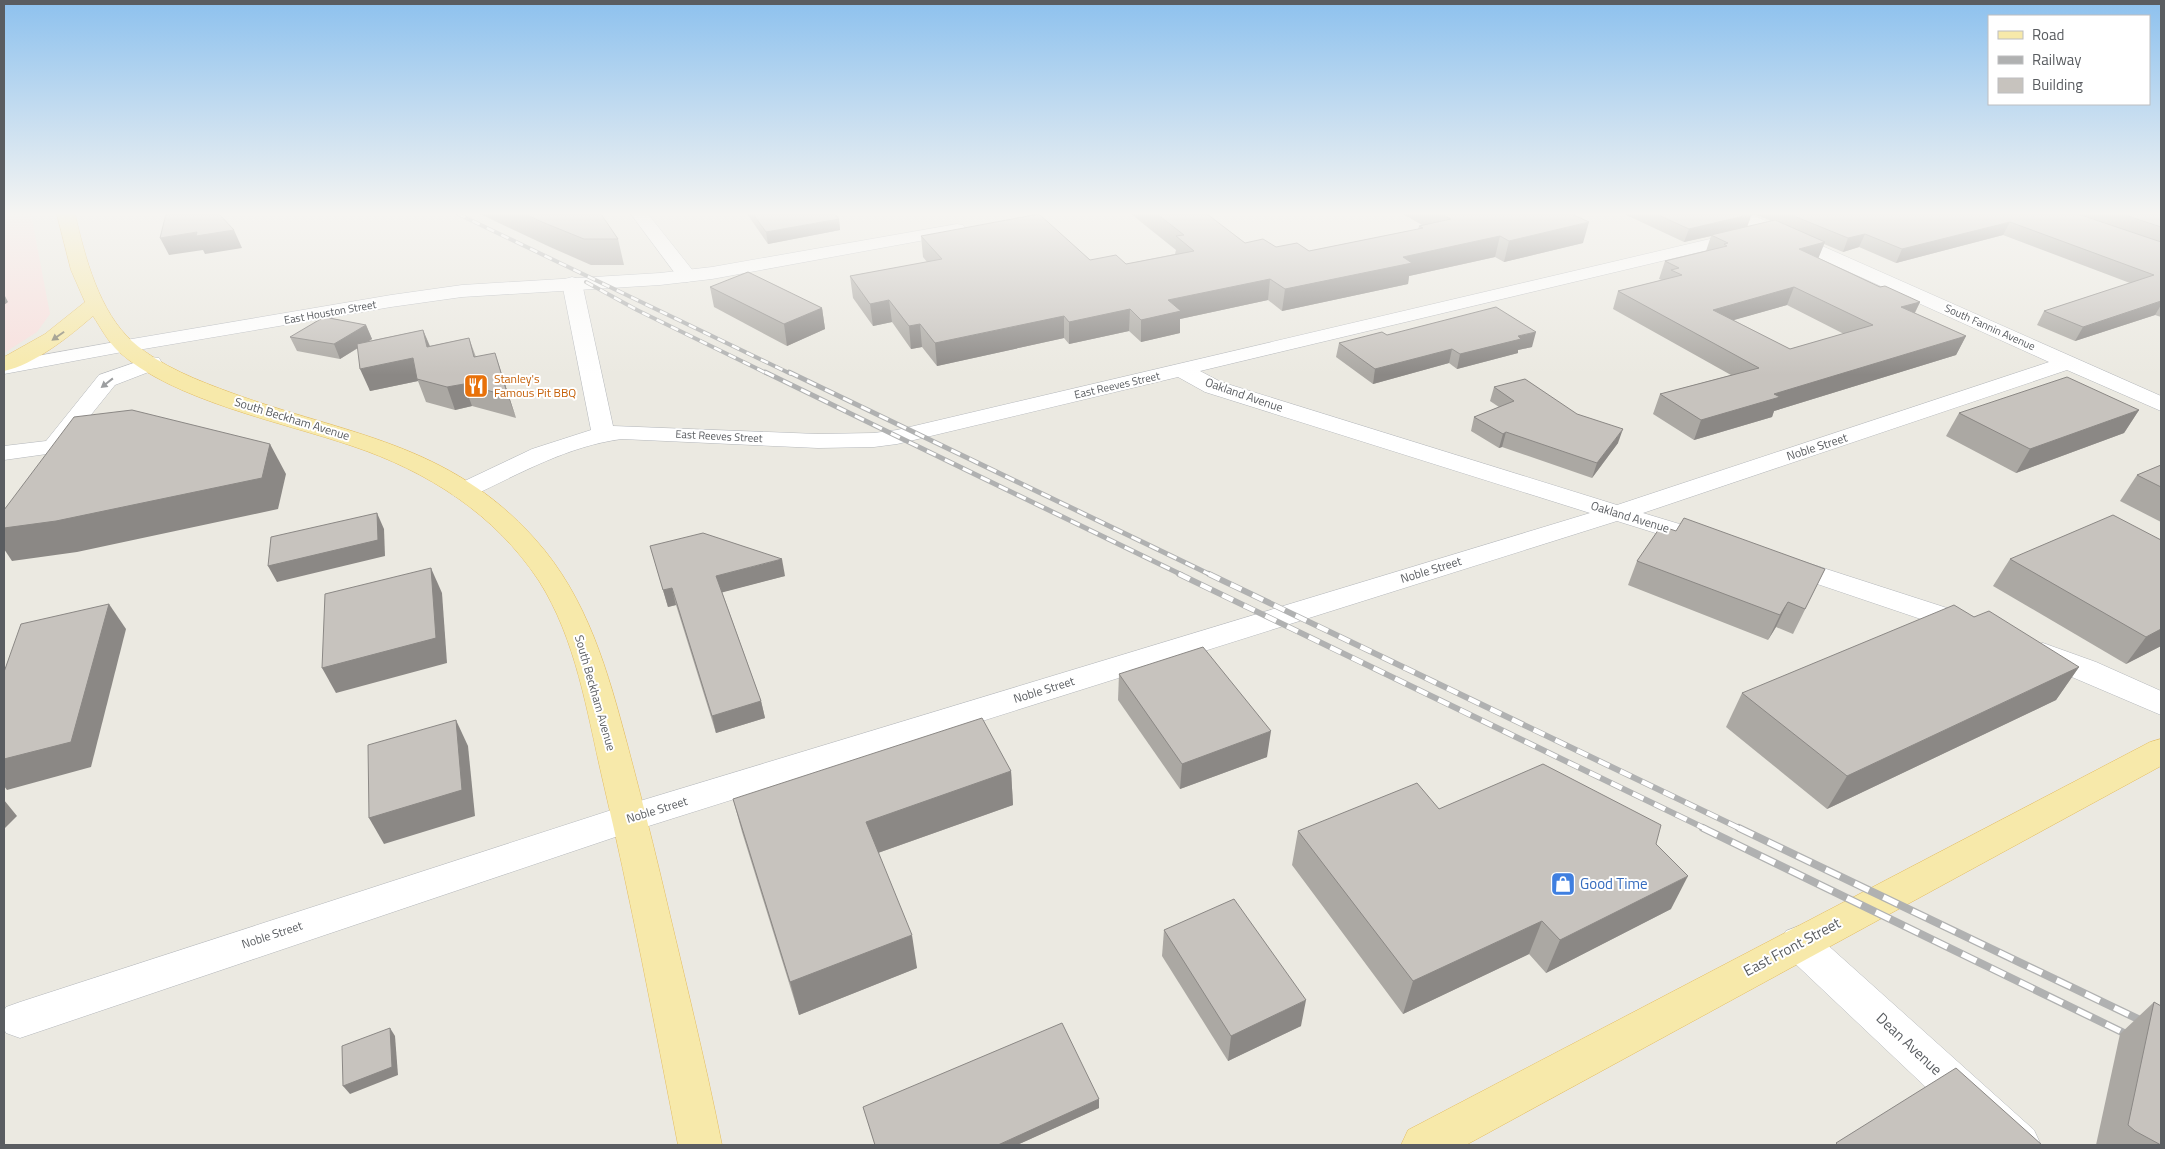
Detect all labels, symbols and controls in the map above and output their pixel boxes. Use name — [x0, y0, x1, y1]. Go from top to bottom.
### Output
legend — [1988, 15, 2150, 105]
text: Road — [2032, 23, 2064, 46]
text: Railway — [2032, 48, 2082, 71]
text: Building — [2032, 73, 2083, 96]
street label: East Houston Street — [283, 296, 378, 328]
street label: South Fannin Avenue — [1942, 300, 2038, 354]
one-way arrow — [51, 331, 65, 341]
street label: East Reeves Street — [1073, 367, 1161, 403]
place label: Stanley's Famous Pit BBQ — [494, 369, 576, 402]
street label: Oakland Avenue — [1203, 372, 1286, 417]
restaurant icon: Stanley's Famous Pit BBQ — [463, 373, 489, 399]
one-way arrow — [101, 377, 114, 388]
street label: South Beckham Avenue — [232, 392, 352, 445]
street label: East Reeves Street — [675, 426, 763, 446]
street label: Noble Street — [1784, 427, 1851, 465]
street label: Oakland Avenue — [1588, 496, 1672, 538]
street label: Noble Street — [1398, 551, 1465, 588]
street label: South Beckham Avenue — [570, 633, 621, 753]
street label: Noble Street — [1011, 671, 1078, 708]
street label: Noble Street — [624, 791, 691, 828]
shop icon: Good Time — [1550, 871, 1576, 897]
place label: Good Time — [1580, 872, 1648, 895]
street label: East Front Street — [1739, 911, 1845, 982]
street label: Noble Street — [239, 915, 306, 953]
street label: Dean Avenue — [1871, 1007, 1948, 1080]

